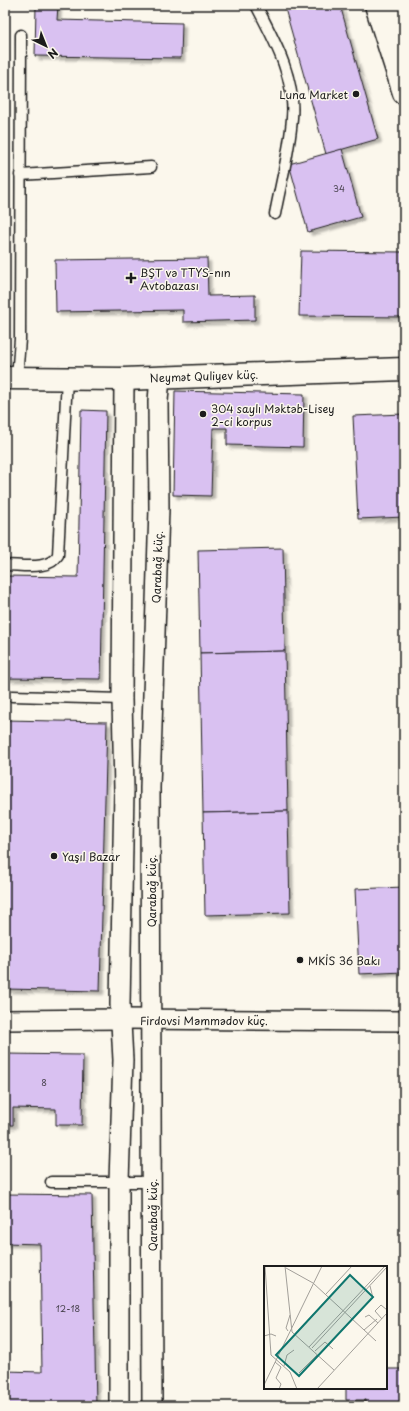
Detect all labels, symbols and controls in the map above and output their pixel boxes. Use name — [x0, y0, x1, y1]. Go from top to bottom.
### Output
north arrow — [26, 26, 66, 66]
text: N — [44, 44, 62, 63]
place label: Luna Market — [279, 86, 349, 103]
marker: Luna Market — [351, 89, 361, 99]
house number: 34 — [333, 181, 345, 195]
place label: BŞT və TTYS-nın Avtobazası — [140, 264, 231, 294]
marker: BŞT və TTYS-nın Avtobazası — [125, 272, 137, 284]
street label: Neymət Quliyev küç. — [149, 366, 259, 386]
place label: 304 saylı Məktəb-Lisey 2-ci korpus — [211, 400, 335, 430]
marker: 304 saylı Məktəb-Lisey 2-ci korpus — [198, 409, 208, 419]
street label: Qarabağ küç. — [147, 530, 167, 604]
place label: Yaşıl Bazar — [62, 848, 120, 865]
marker: Yaşıl Bazar — [49, 851, 59, 861]
street label: Qarabağ küç. — [143, 855, 160, 927]
place label: MKİS 36 Bakı — [308, 952, 380, 969]
marker: MKİS 36 Bakı — [295, 955, 305, 965]
street label: Firdovsi Məmmədov küç. — [140, 1012, 268, 1029]
house number: 8 — [41, 1075, 47, 1089]
street label: Qarabağ küç. — [144, 1179, 161, 1251]
inset map — [264, 1266, 387, 1389]
house number: 12-18 — [56, 1301, 80, 1315]

